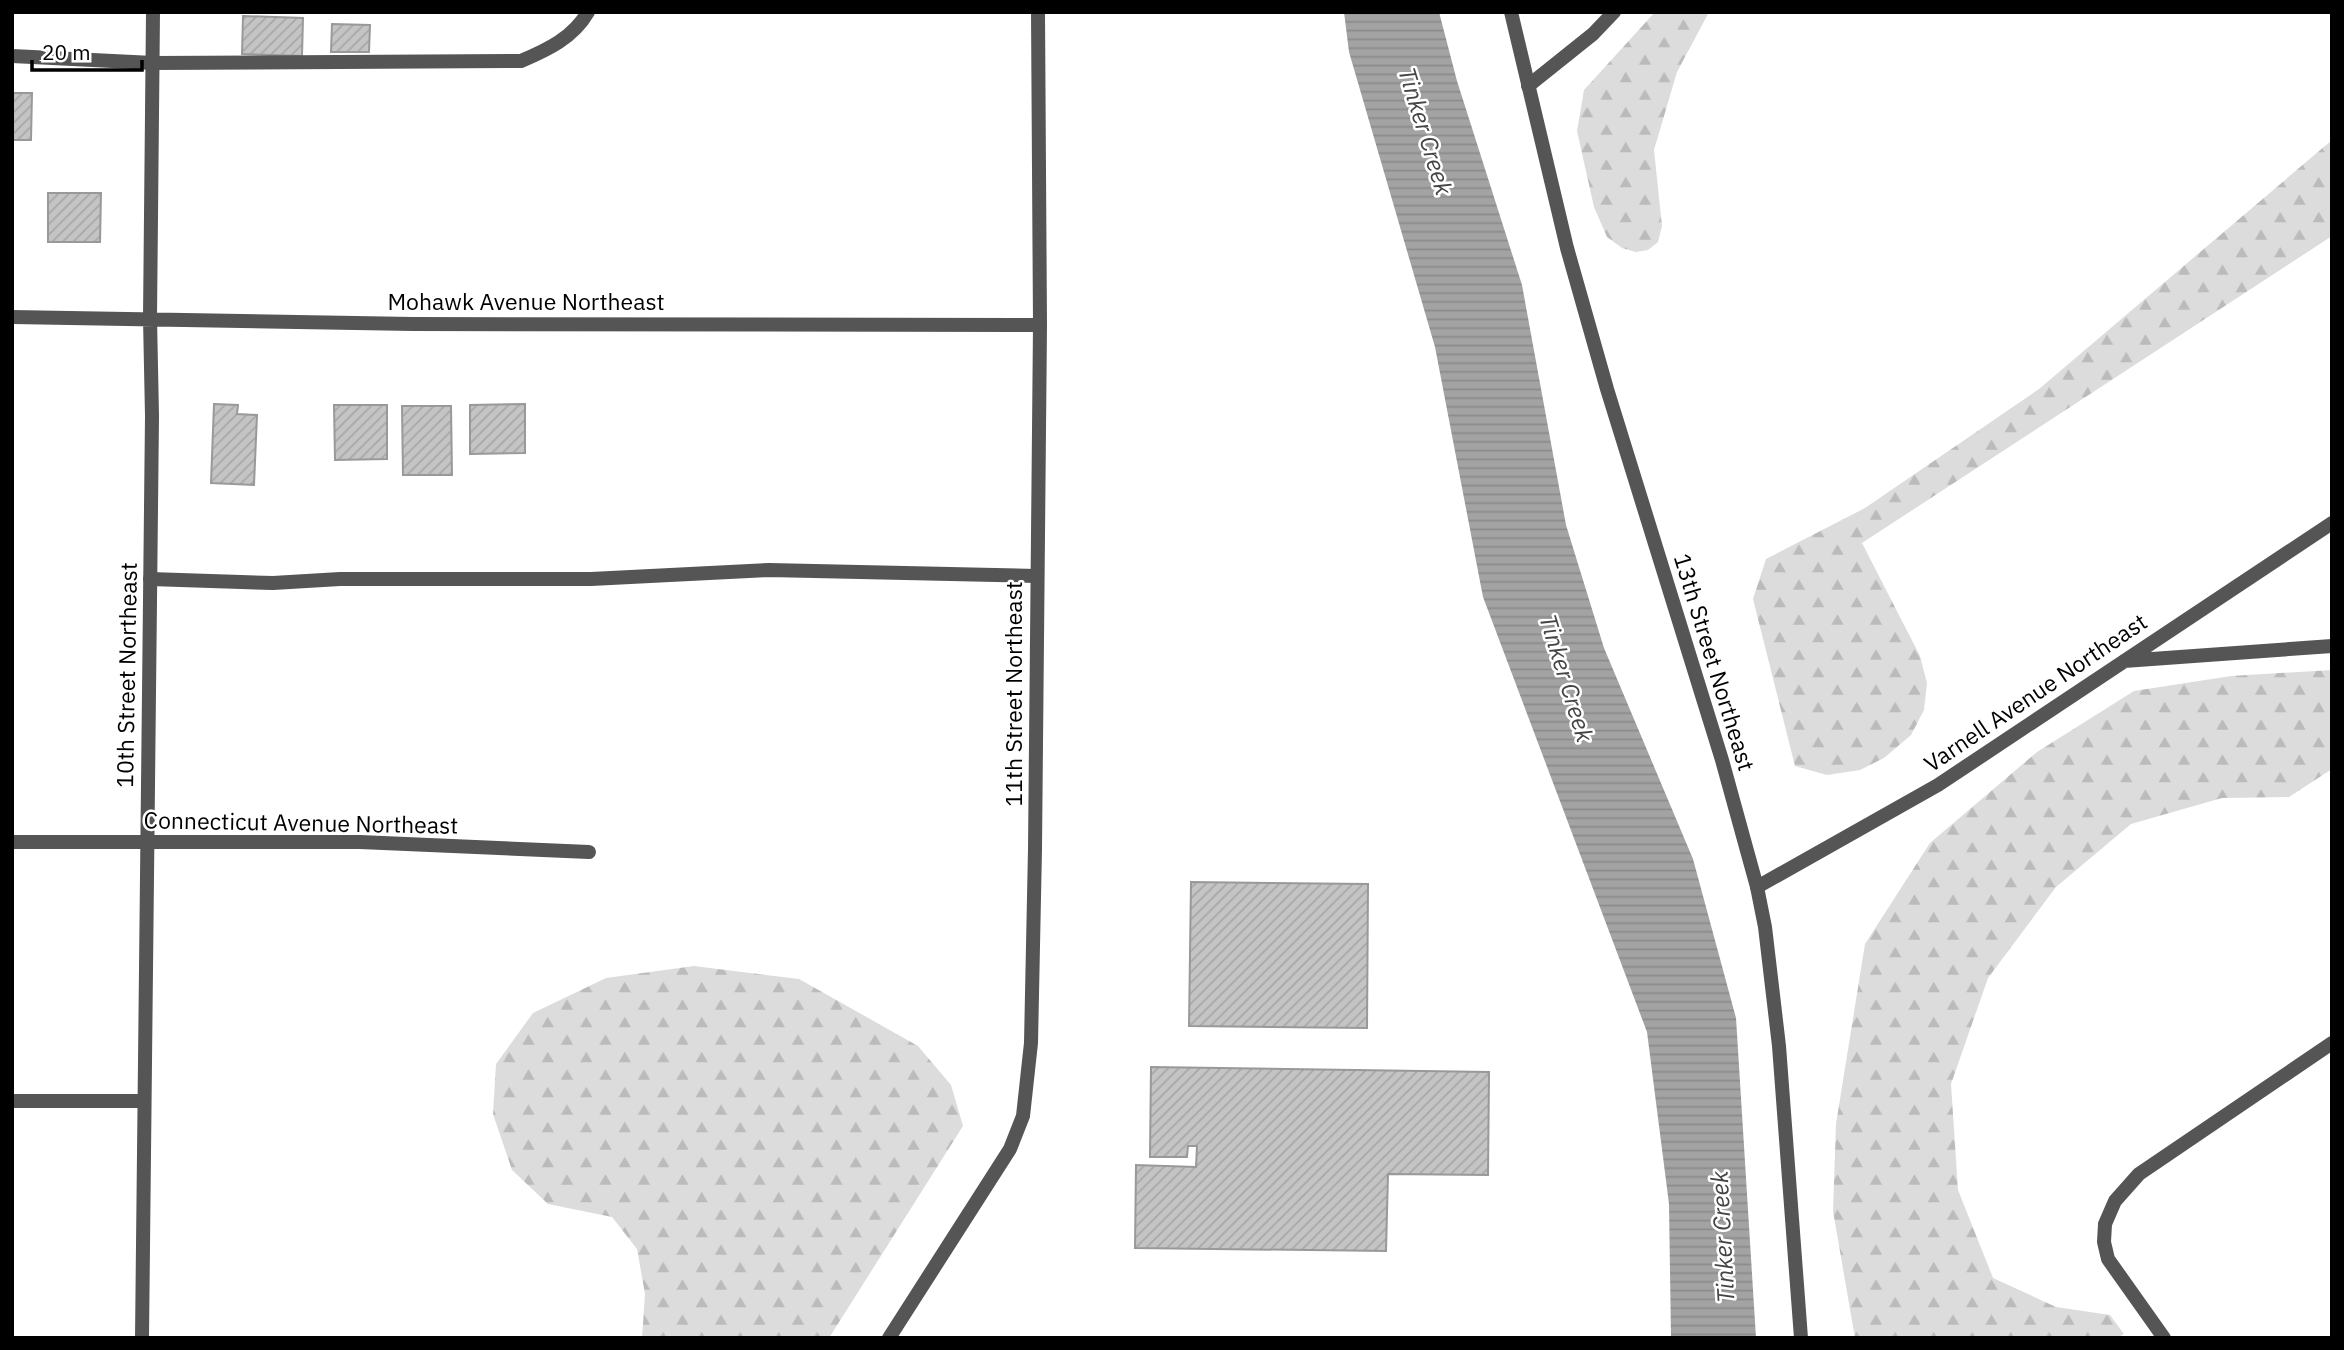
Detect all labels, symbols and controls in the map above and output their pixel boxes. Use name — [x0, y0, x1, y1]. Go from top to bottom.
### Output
scale bar — [32, 28, 142, 72]
text: 20 m — [42, 38, 91, 66]
water label: Tinker Creek — [1391, 63, 1461, 199]
street label: Mohawk Avenue Northeast — [387, 286, 665, 316]
street label: 13th Street Northeast — [1668, 550, 1762, 774]
street label: 10th Street Northeast — [109, 562, 143, 788]
street label: 11th Street Northeast — [998, 581, 1028, 807]
street label: Varnell Avenue Northeast — [1918, 606, 2152, 778]
water label: Tinker Creek — [1532, 610, 1602, 746]
street label: Connecticut Avenue Northeast — [144, 804, 458, 840]
water label: Tinker Creek — [1703, 1170, 1741, 1304]

